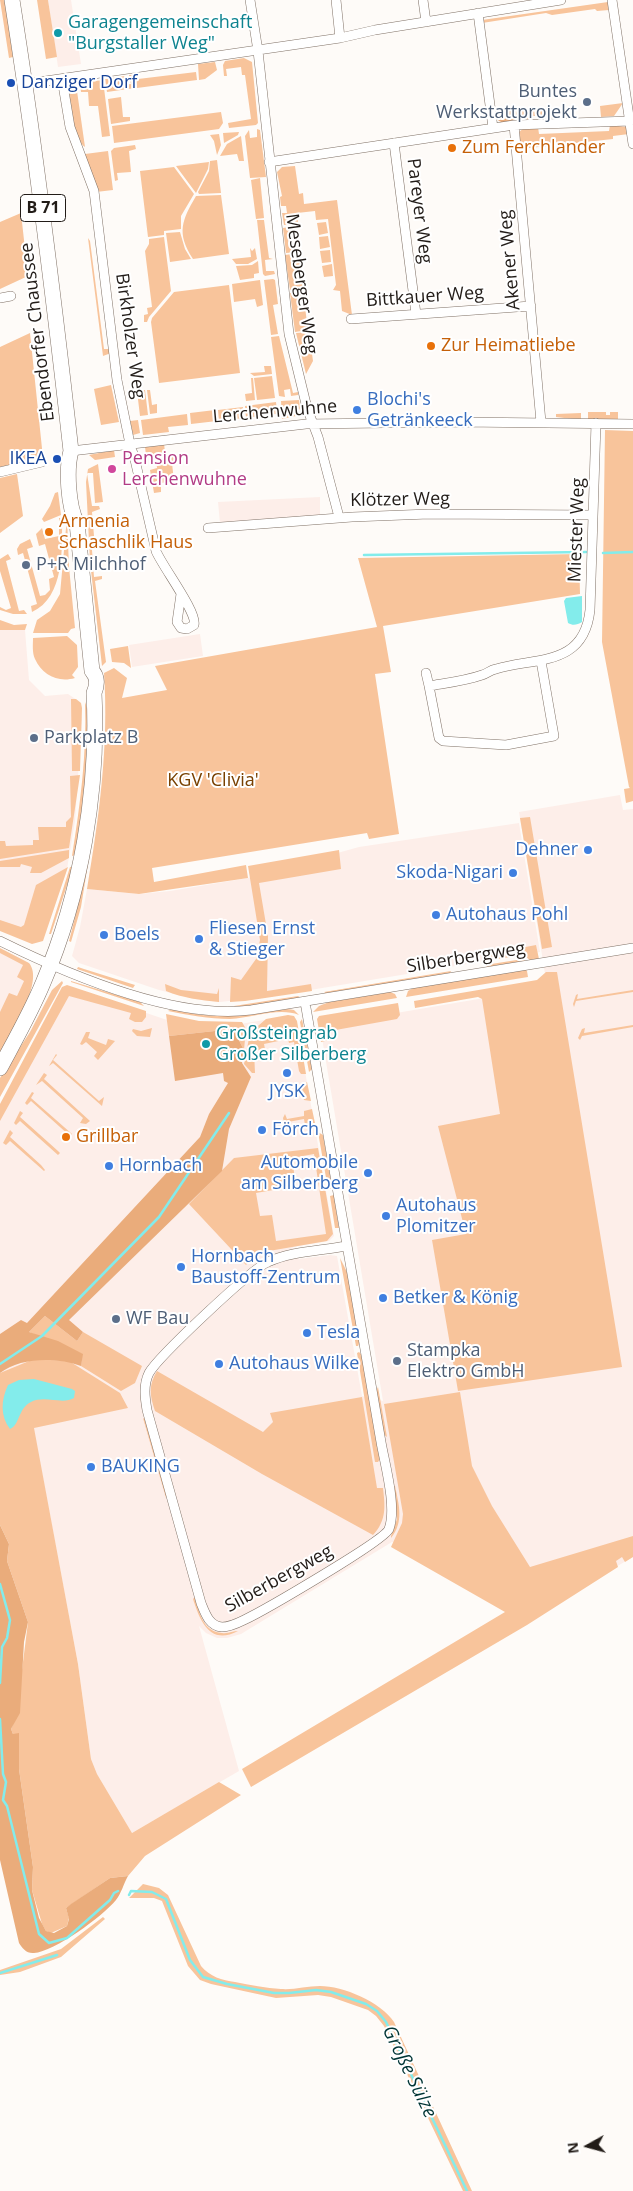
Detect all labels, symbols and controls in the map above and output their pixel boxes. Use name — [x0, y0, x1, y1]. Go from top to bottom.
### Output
place label: Garagengemeinschaft "Burgstaller Weg" — [68, 12, 252, 54]
marker: Garagengemeinschaft "Burgstaller Weg" — [52, 27, 64, 39]
place label: Danziger Dorf — [21, 72, 137, 94]
marker: Danziger Dorf — [5, 77, 17, 89]
place label: Buntes Werkstattprojekt — [436, 81, 577, 124]
marker: Buntes Werkstattprojekt — [581, 96, 593, 108]
place label: Zum Ferchlander — [462, 137, 605, 159]
marker: Zum Ferchlander — [446, 142, 458, 154]
street label: Pareyer Weg — [402, 157, 436, 265]
road number: B 71 — [20, 194, 66, 222]
street label: Akener Weg — [495, 209, 525, 311]
street label: Meseberger Weg — [280, 212, 322, 356]
street label: Ebendorfer Chaussee — [16, 241, 60, 423]
street label: Birkholzer Weg — [111, 272, 149, 400]
street label: Bittkauer Weg — [365, 282, 485, 312]
place label: Zur Heimatliebe — [441, 335, 576, 357]
marker: Zur Heimatliebe — [425, 340, 437, 352]
place label: Blochi's Getränkeeck — [367, 389, 473, 432]
street label: Lerchenwuhne — [212, 396, 338, 428]
marker: Blochi's Getränkeeck — [351, 404, 363, 416]
place label: IKEA — [10, 448, 47, 470]
place label: Pension Lerchenwuhne — [122, 448, 247, 490]
marker: IKEA — [51, 453, 63, 465]
marker: Pension Lerchenwuhne — [106, 463, 118, 475]
street label: Miester Weg — [564, 477, 590, 583]
street label: Klötzer Weg — [350, 488, 450, 512]
place label: Armenia Schaschlik Haus — [59, 511, 193, 554]
marker: Armenia Schaschlik Haus — [43, 526, 55, 538]
place label: P+R Milchhof — [36, 554, 146, 576]
marker: P+R Milchhof — [20, 559, 32, 571]
place label: Parkplatz B — [44, 727, 138, 749]
marker: Parkplatz B — [28, 732, 40, 744]
park label: KGV 'Clivia' — [167, 770, 259, 792]
place label: Dehner — [515, 839, 578, 861]
marker: Dehner — [582, 844, 594, 856]
place label: Skoda-Nigari — [396, 862, 503, 884]
marker: Skoda-Nigari — [507, 867, 519, 879]
place label: Autohaus Pohl — [446, 904, 568, 926]
marker: Autohaus Pohl — [430, 909, 442, 921]
place label: Fliesen Ernst & Stieger — [209, 918, 315, 961]
place label: Boels — [114, 924, 160, 946]
marker: Boels — [98, 929, 110, 941]
marker: Fliesen Ernst & Stieger — [193, 933, 205, 945]
street label: Silberbergweg — [405, 938, 527, 978]
place label: Großsteingrab Großer Silberberg — [216, 1023, 366, 1066]
marker: Großsteingrab Großer Silberberg — [200, 1038, 212, 1050]
marker: JYSK — [281, 1067, 293, 1079]
place label: JYSK — [269, 1081, 305, 1103]
place label: Förch — [272, 1119, 319, 1141]
marker: Förch — [256, 1124, 268, 1136]
place label: Grillbar — [76, 1126, 138, 1148]
marker: Grillbar — [60, 1131, 72, 1143]
place label: Automobile am Silberberg — [241, 1152, 358, 1194]
place label: Hornbach — [119, 1155, 202, 1177]
marker: Hornbach — [103, 1160, 115, 1172]
marker: Automobile am Silberberg — [362, 1167, 374, 1179]
place label: Autohaus Plomitzer — [396, 1195, 476, 1238]
marker: Autohaus Plomitzer — [380, 1210, 392, 1222]
place label: Hornbach Baustoff-Zentrum — [191, 1246, 340, 1288]
marker: Hornbach Baustoff-Zentrum — [175, 1261, 187, 1273]
place label: Betker & König — [393, 1287, 518, 1309]
marker: Betker & König — [377, 1292, 389, 1304]
place label: WF Bau — [126, 1308, 189, 1330]
marker: WF Bau — [110, 1313, 122, 1325]
place label: Tesla — [317, 1322, 360, 1344]
marker: Tesla — [301, 1327, 313, 1339]
place label: Stampka Elektro GmbH — [407, 1340, 524, 1382]
place label: Autohaus Wilke — [229, 1353, 359, 1375]
marker: Stampka Elektro GmbH — [391, 1355, 403, 1367]
marker: Autohaus Wilke — [213, 1358, 225, 1370]
place label: BAUKING — [101, 1456, 180, 1478]
marker: BAUKING — [85, 1461, 97, 1473]
street label: Silberbergweg — [221, 1541, 337, 1617]
water label: Große Sülze — [377, 2022, 441, 2122]
north arrow — [563, 2121, 613, 2171]
text: N — [562, 2141, 583, 2155]

